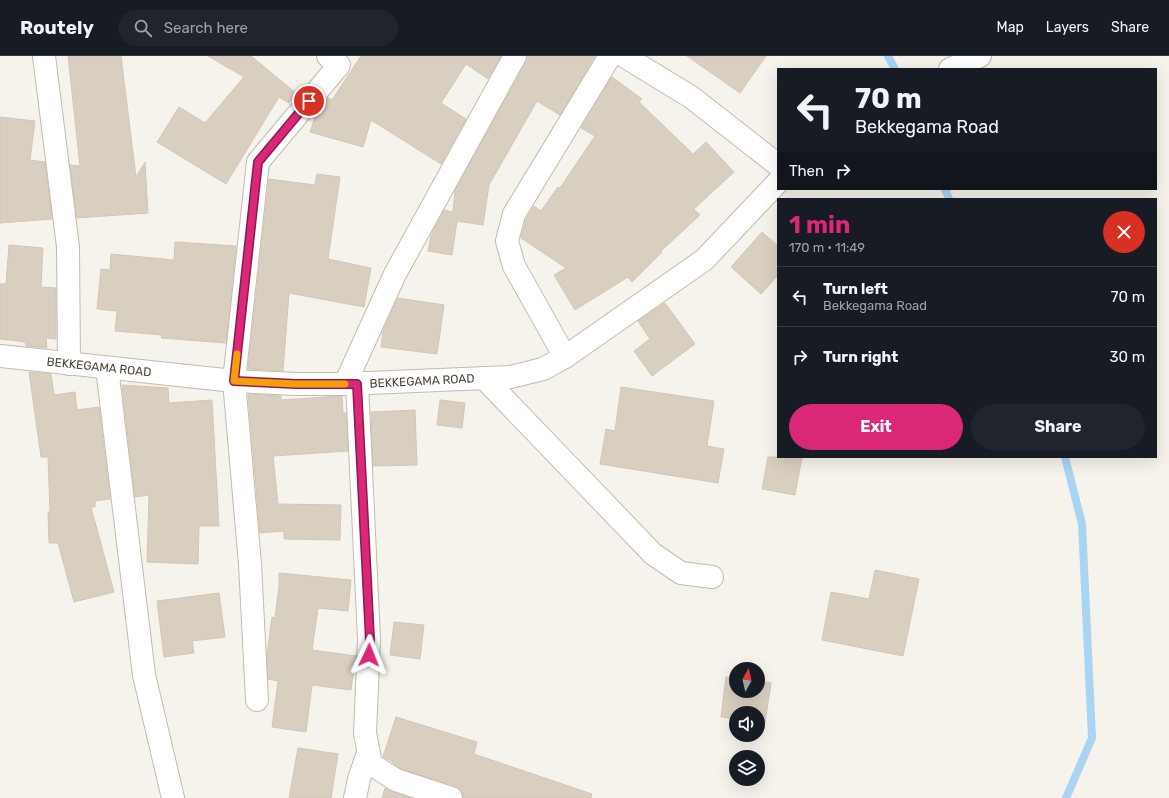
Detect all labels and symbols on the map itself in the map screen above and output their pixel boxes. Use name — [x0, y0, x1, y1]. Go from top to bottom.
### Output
pin — [292, 84, 326, 118]
street label: BEKKEGAMA ROAD — [46, 355, 152, 379]
street label: BEKKEGAMA ROAD — [369, 371, 475, 391]
position arrow — [348, 634, 390, 676]
north arrow — [729, 662, 765, 698]

